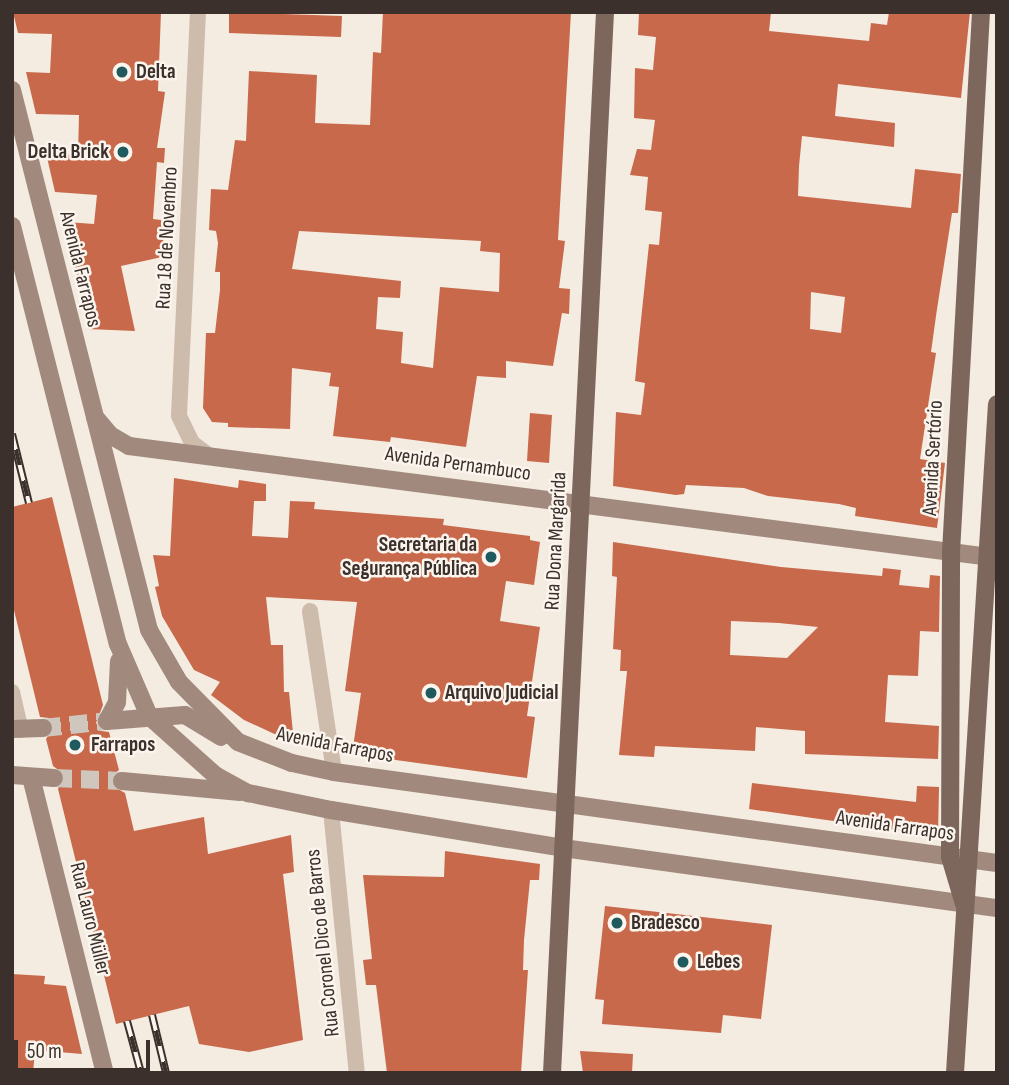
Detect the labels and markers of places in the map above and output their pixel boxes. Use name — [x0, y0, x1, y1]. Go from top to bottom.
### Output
place label: Delta — [136, 59, 176, 85]
marker: Delta — [114, 64, 130, 80]
place label: Delta Brick — [28, 139, 109, 165]
marker: Delta Brick — [115, 144, 131, 160]
place label: Secretaria da Segurança Pública — [342, 532, 477, 582]
marker: Secretaria da Segurança Pública — [483, 549, 499, 565]
place label: Arquivo Judicial — [445, 680, 558, 706]
marker: Arquivo Judicial — [423, 685, 439, 701]
place label: Farrapos — [91, 732, 155, 758]
marker: Farrapos — [65, 735, 85, 755]
place label: Bradesco — [631, 910, 700, 936]
marker: Bradesco — [609, 915, 625, 931]
place label: Lebes — [697, 949, 740, 975]
marker: Lebes — [675, 954, 691, 970]

